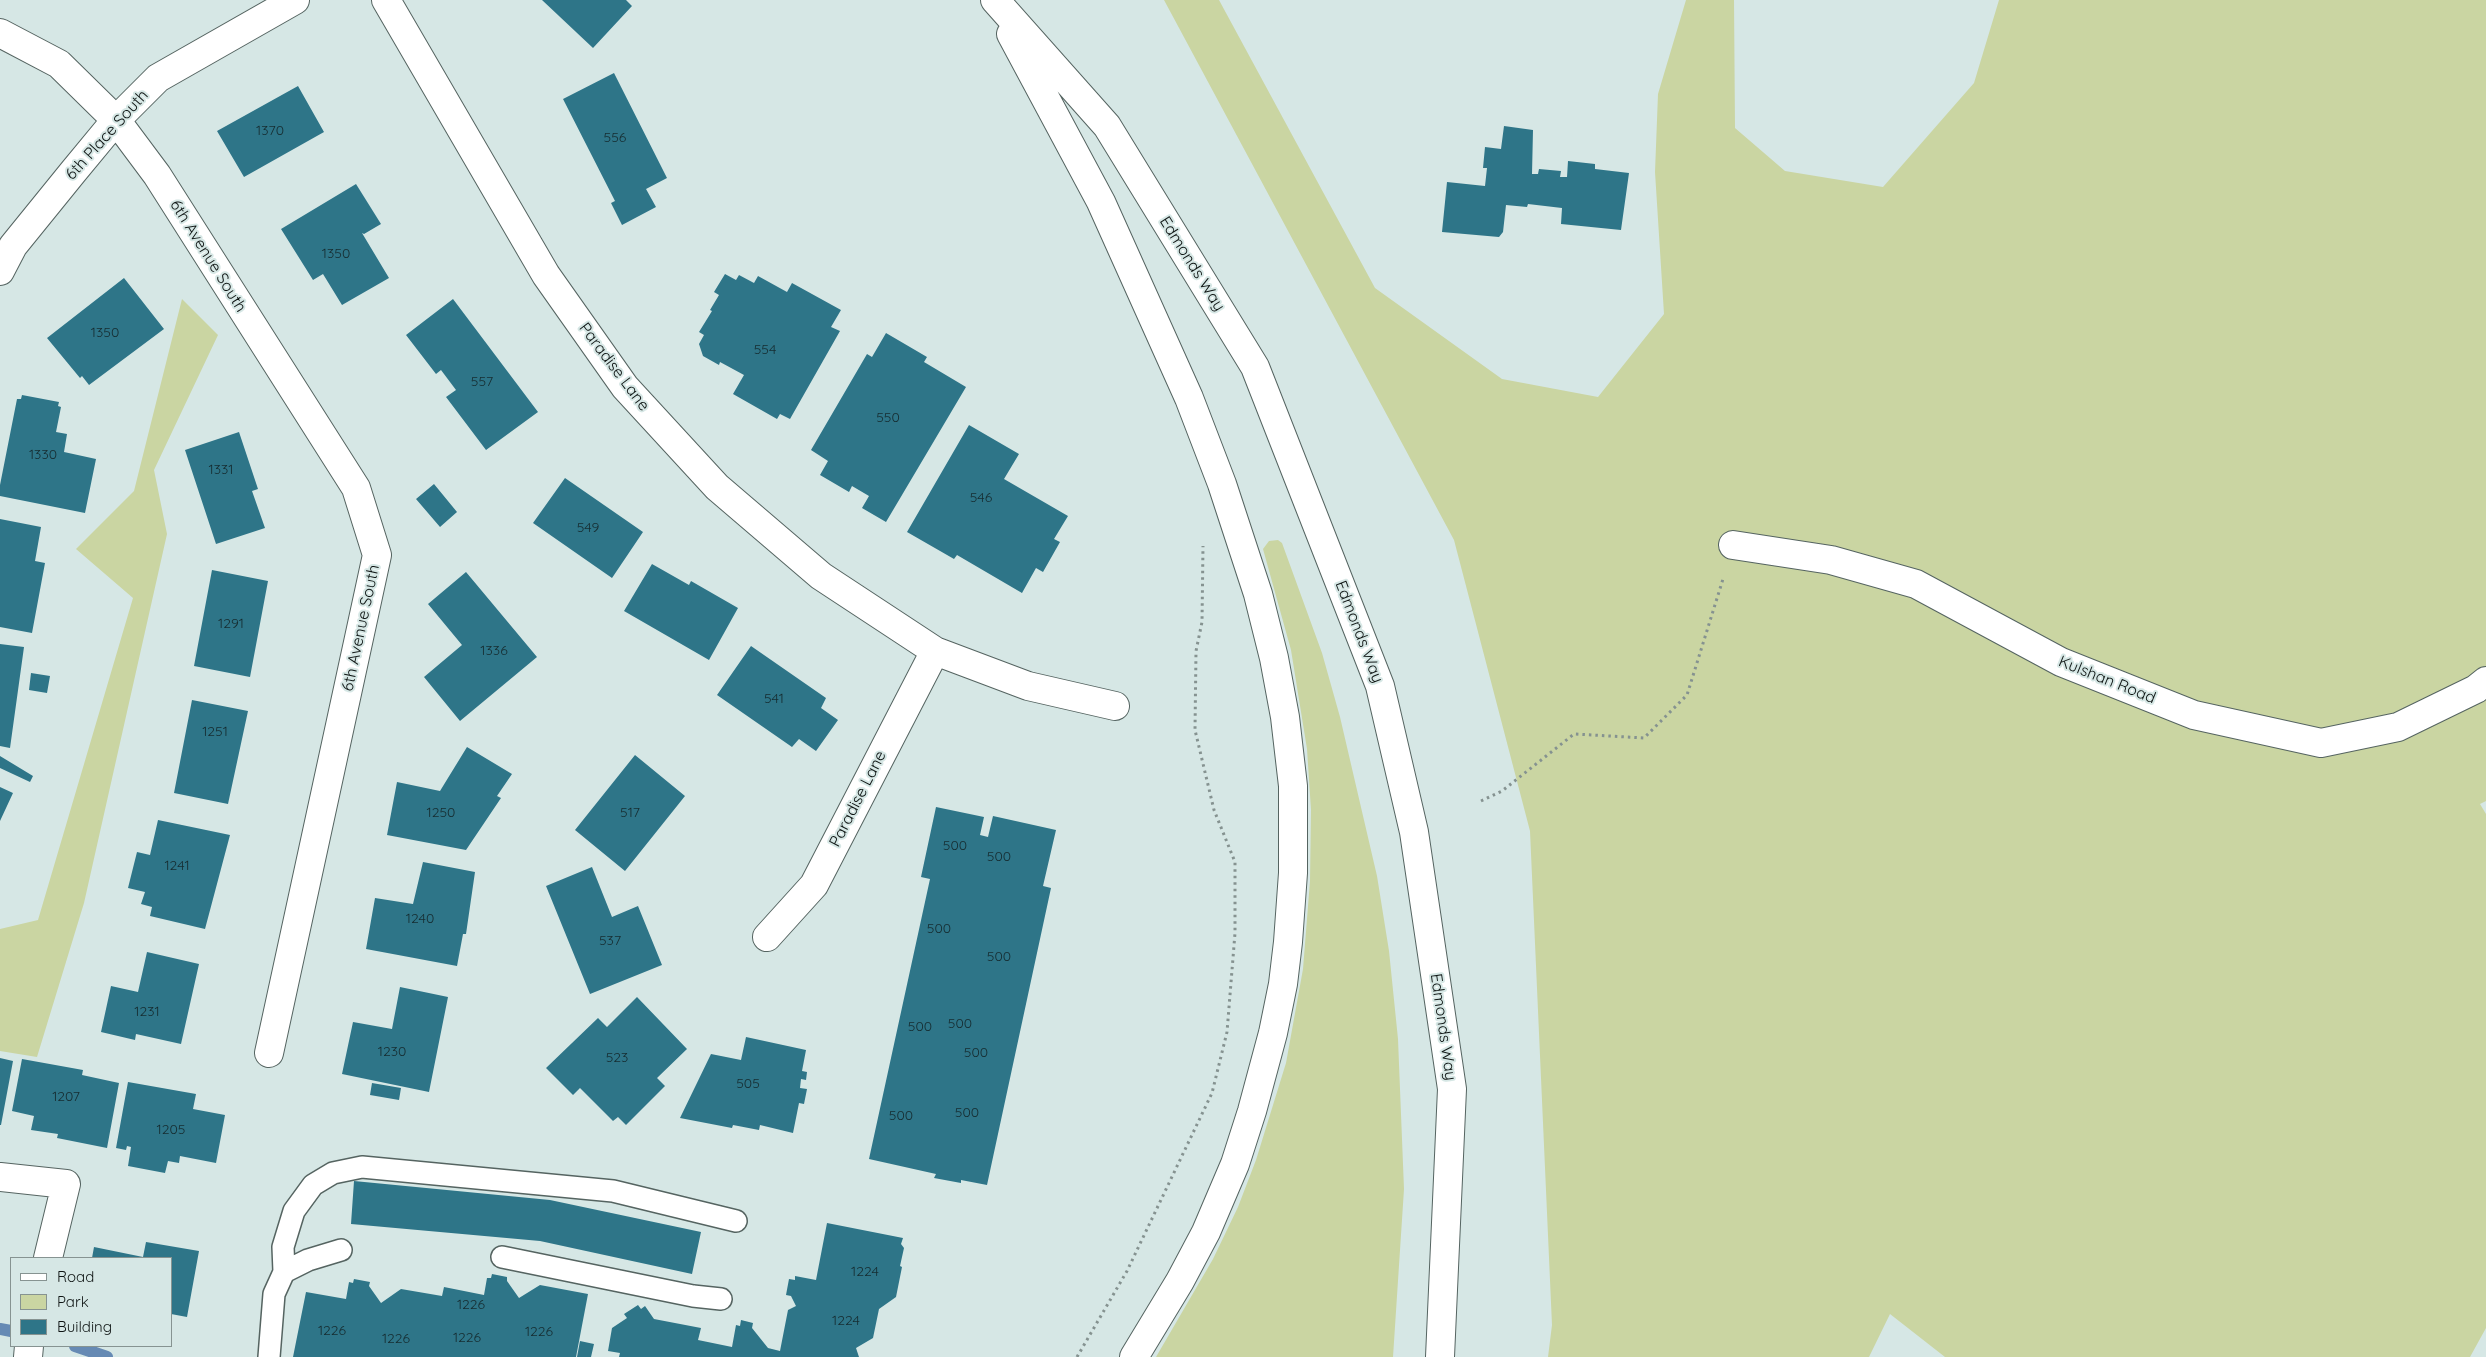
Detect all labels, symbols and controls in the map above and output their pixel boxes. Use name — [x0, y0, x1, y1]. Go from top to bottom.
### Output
street label: 6th Place South — [62, 86, 152, 184]
house number: 1370 — [256, 123, 284, 139]
house number: 556 — [604, 130, 626, 146]
street label: 6th Avenue South — [166, 196, 250, 316]
street label: Edmonds Way — [1155, 213, 1229, 315]
house number: 1350 — [322, 246, 350, 262]
street label: Paradise Lane — [575, 319, 653, 415]
house number: 1350 — [91, 325, 119, 341]
house number: 554 — [754, 342, 776, 358]
house number: 557 — [471, 374, 493, 390]
house number: 550 — [876, 410, 900, 426]
house number: 1330 — [29, 447, 57, 463]
house number: 1331 — [208, 462, 234, 478]
house number: 546 — [970, 490, 992, 506]
house number: 549 — [577, 520, 599, 536]
street label: 6th Avenue South — [338, 563, 384, 693]
street label: Edmonds Way — [1331, 578, 1387, 686]
house number: 1291 — [218, 616, 244, 632]
house number: 1336 — [480, 643, 508, 659]
street label: Kulshan Road — [2056, 652, 2158, 708]
house number: 541 — [764, 691, 784, 707]
house number: 1251 — [202, 724, 228, 740]
street label: Paradise Lane — [826, 748, 890, 850]
house number: 1250 — [427, 805, 455, 821]
house number: 517 — [620, 805, 640, 821]
house number: 500 — [943, 838, 967, 854]
house number: 500 — [987, 849, 1011, 865]
house number: 1241 — [164, 858, 190, 874]
house number: 1240 — [406, 911, 434, 927]
house number: 500 — [927, 921, 951, 937]
house number: 537 — [599, 933, 621, 949]
house number: 500 — [987, 949, 1011, 965]
street label: Edmonds Way — [1426, 972, 1460, 1082]
house number: 1231 — [134, 1004, 160, 1020]
house number: 500 — [948, 1016, 972, 1032]
house number: 500 — [908, 1019, 932, 1035]
house number: 1230 — [378, 1044, 406, 1060]
house number: 500 — [964, 1045, 988, 1061]
house number: 523 — [606, 1050, 628, 1066]
house number: 505 — [736, 1076, 760, 1092]
house number: 1207 — [52, 1089, 80, 1105]
house number: 500 — [955, 1105, 979, 1121]
house number: 500 — [889, 1108, 913, 1124]
house number: 1205 — [157, 1122, 185, 1138]
legend — [10, 1257, 172, 1347]
house number: 1224 — [851, 1264, 879, 1280]
text: Road — [57, 1267, 94, 1286]
text: Park — [57, 1292, 89, 1311]
house number: 1226 — [457, 1297, 485, 1313]
house number: 1224 — [832, 1313, 860, 1329]
text: Building — [57, 1317, 112, 1336]
house number: 1226 — [318, 1323, 346, 1339]
house number: 1226 — [525, 1324, 553, 1340]
house number: 1226 — [453, 1330, 481, 1346]
house number: 1226 — [382, 1331, 410, 1347]

